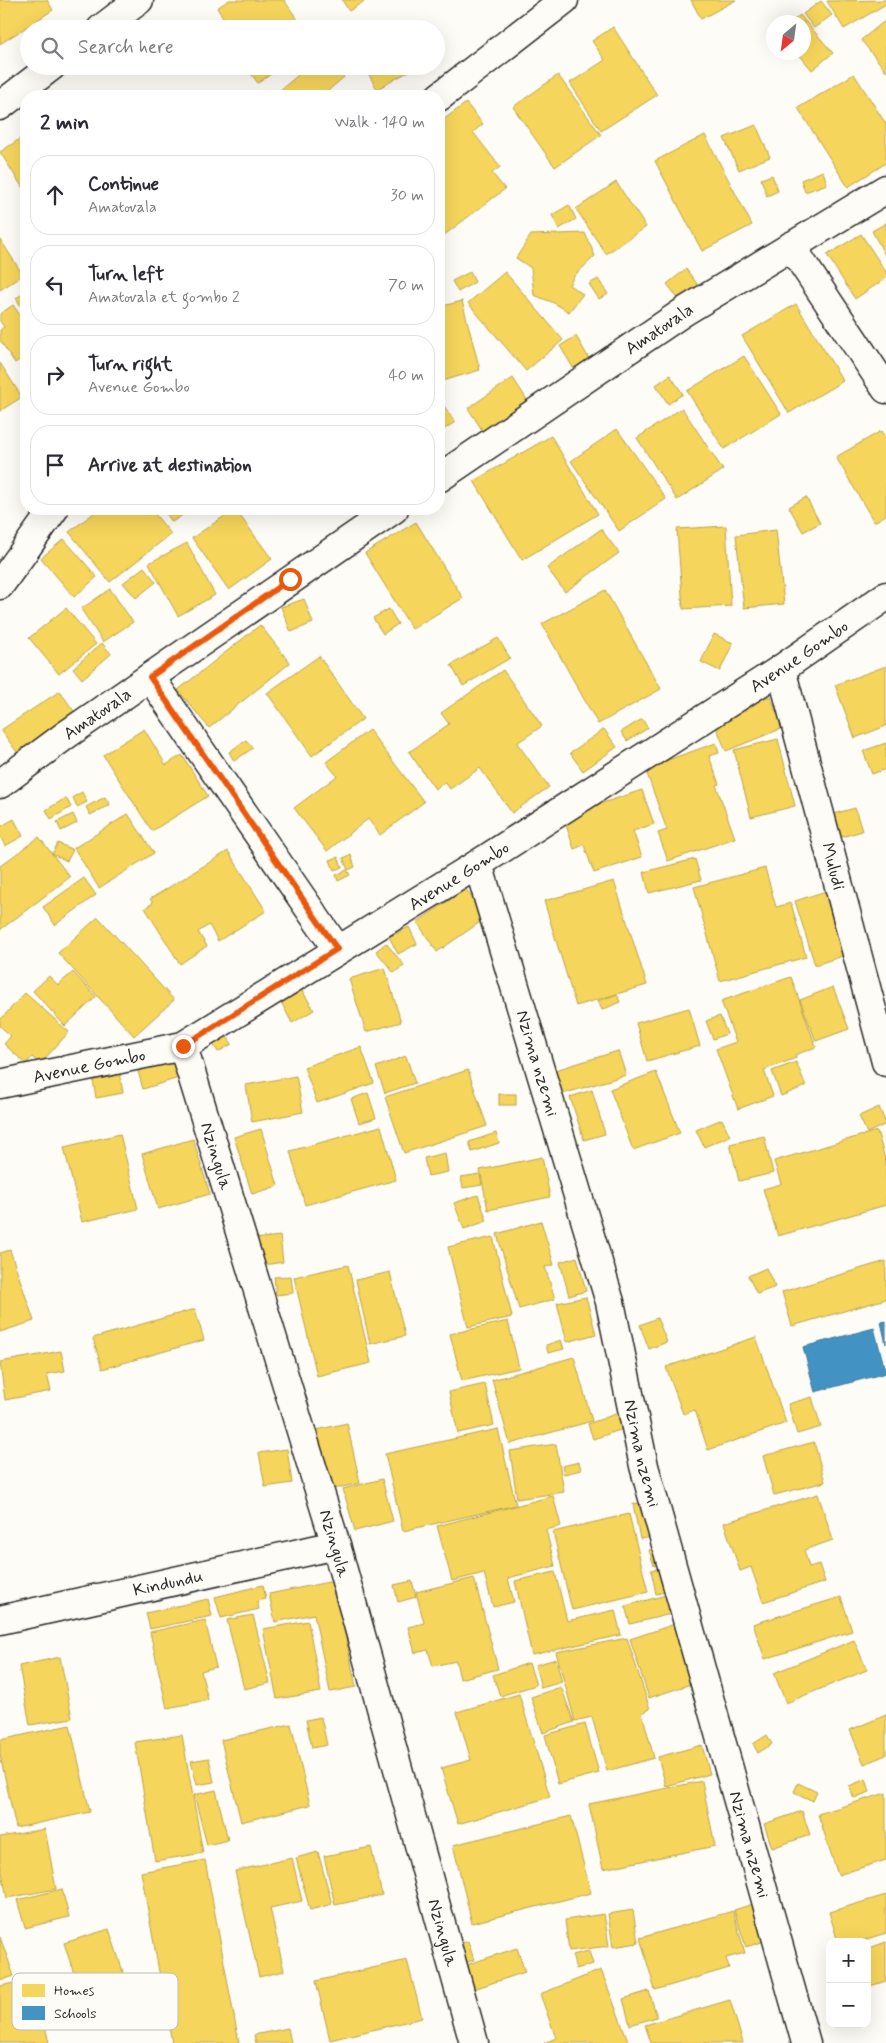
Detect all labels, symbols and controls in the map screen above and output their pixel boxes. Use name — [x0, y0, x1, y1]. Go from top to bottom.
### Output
north arrow — [766, 15, 811, 60]
search box — [20, 20, 445, 75]
icon: search — [38, 34, 66, 62]
text: Search here — [78, 35, 174, 60]
text: 2 min — [40, 109, 89, 137]
text: Walk · 140 m — [335, 112, 425, 133]
text: Continue — [88, 172, 159, 197]
icon: ahead — [41, 181, 69, 209]
text: 30 m — [391, 185, 424, 206]
text: Amatovala — [88, 197, 157, 218]
text: Turn left — [88, 262, 164, 287]
icon: left — [41, 271, 69, 299]
text: 70 m — [388, 275, 424, 296]
text: Amatovala et gombo 2 — [88, 287, 240, 308]
street label: Amatovala — [621, 298, 698, 361]
text: Turn right — [88, 352, 172, 377]
icon: right — [41, 361, 69, 389]
text: 40 m — [388, 365, 424, 386]
text: Avenue Gombo — [88, 377, 190, 398]
icon: arrive — [41, 451, 69, 479]
text: Arrive at destination — [88, 453, 252, 478]
route start — [279, 568, 302, 591]
street label: Avenue Gombo — [746, 615, 854, 699]
street label: Amatovala — [59, 682, 136, 746]
street label: Avenue Gombo — [404, 836, 514, 917]
street label: Muludi — [815, 840, 850, 893]
street label: Nzima nzemi — [510, 1007, 564, 1120]
route end — [172, 1035, 195, 1058]
street label: Avenue Gombo — [31, 1043, 148, 1090]
street label: Nzingula — [194, 1120, 237, 1193]
street label: Nzima nzemi — [617, 1397, 666, 1510]
street label: Nzingula — [313, 1507, 355, 1580]
street label: Kindundu — [131, 1564, 205, 1603]
street label: Nzima nzemi — [723, 1789, 776, 1901]
street label: Nzingula — [422, 1896, 463, 1969]
map controls — [826, 1938, 871, 2028]
button: + — [826, 1938, 871, 1983]
legend — [12, 1973, 178, 2030]
text: Homes — [54, 1982, 95, 2000]
button: − — [826, 1983, 871, 2028]
text: Schools — [54, 2005, 97, 2023]

